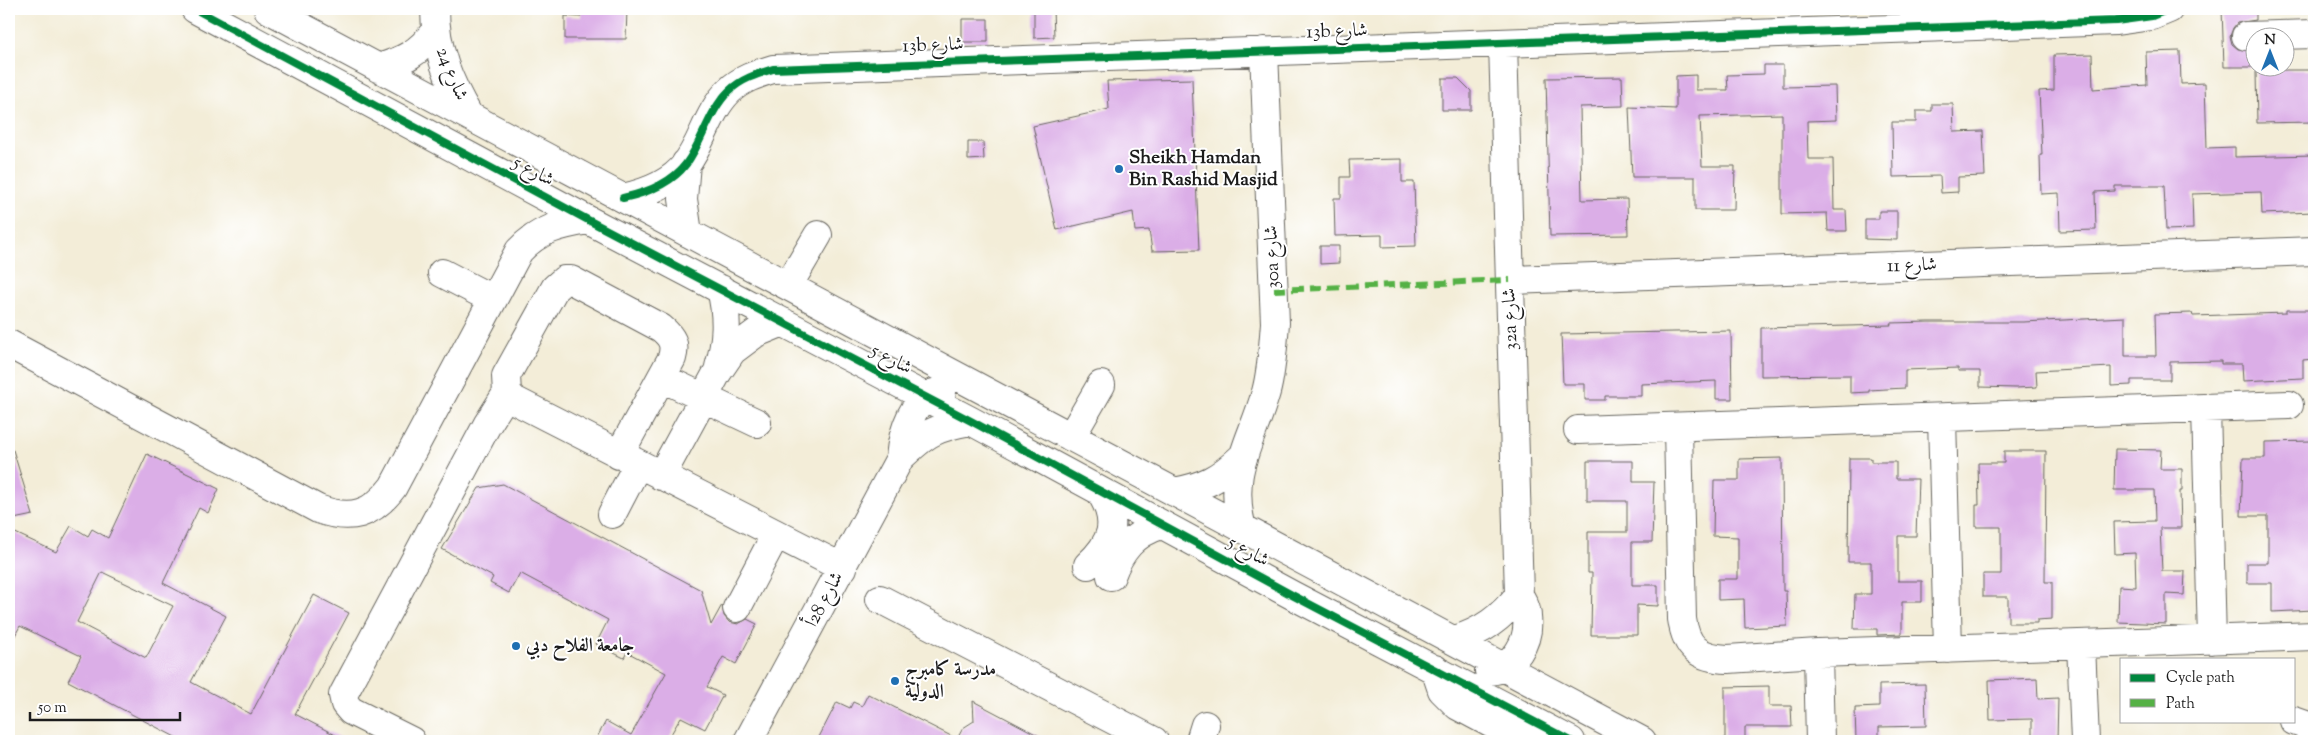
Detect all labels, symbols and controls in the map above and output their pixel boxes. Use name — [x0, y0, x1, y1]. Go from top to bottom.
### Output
street label: 13b شارع — [1306, 17, 1368, 47]
north arrow — [2246, 28, 2296, 78]
street label: 13b شارع — [902, 31, 964, 61]
text: N — [2264, 31, 2276, 51]
street label: شارع 24 — [428, 43, 474, 105]
place label: Sheikh Hamdan Bin Rashid Masjid — [1129, 145, 1278, 194]
street label: شارع 5 — [507, 149, 559, 194]
marker: Sheikh Hamdan Bin Rashid Masjid — [1113, 163, 1125, 175]
street label: 30a شارع — [1258, 225, 1288, 289]
street label: شارع 11 — [1887, 252, 1937, 280]
street label: 32a شارع — [1496, 287, 1526, 351]
street label: شارع 5 — [865, 337, 917, 382]
street label: شارع 5 — [1222, 529, 1274, 574]
street label: شارع 28أ — [798, 567, 851, 633]
place label: جامعة الفلاح دبي — [525, 633, 634, 662]
marker: جامعة الفلاح دبي — [510, 640, 522, 652]
place label: مدرسة كامبرج الدولية — [905, 657, 996, 706]
legend — [2120, 658, 2296, 722]
text: Cycle path — [2166, 668, 2235, 689]
marker: مدرسة كامبرج الدولية — [889, 675, 901, 687]
scale bar — [30, 690, 180, 722]
text: Path — [2166, 694, 2195, 715]
text: 50 m — [37, 698, 67, 719]

